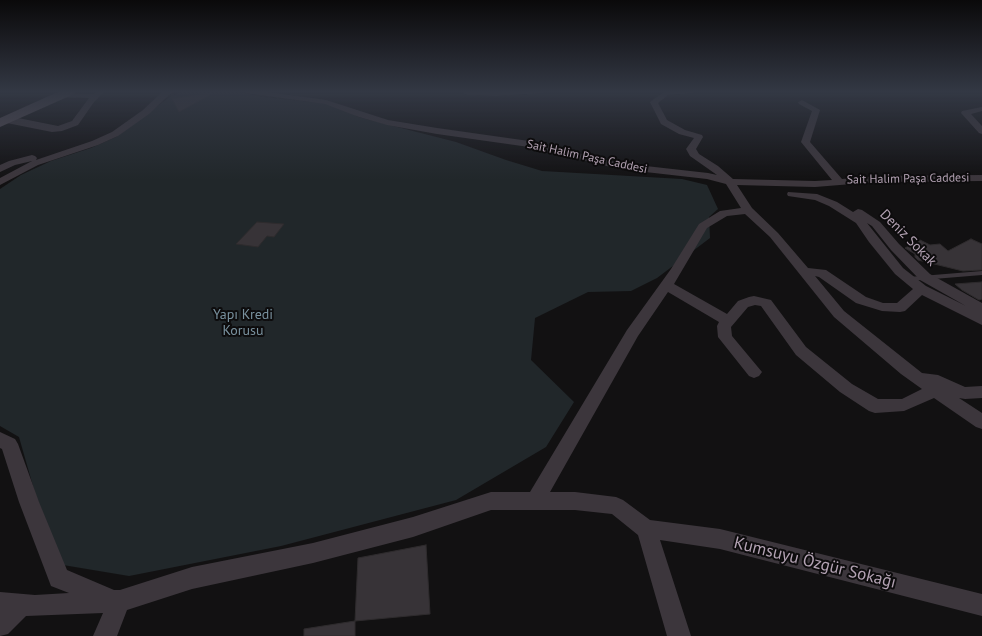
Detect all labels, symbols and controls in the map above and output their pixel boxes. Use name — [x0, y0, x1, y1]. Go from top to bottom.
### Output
street label: Sait Halim Paşa Caddesi — [525, 137, 649, 177]
street label: Sait Halim Paşa Caddesi — [846, 171, 970, 187]
street label: Deniz Sokak — [876, 206, 940, 270]
park label: Yapı Kredi Korusu — [213, 307, 273, 340]
street label: Kumsuyu Özgür Sokağı — [732, 533, 898, 593]

